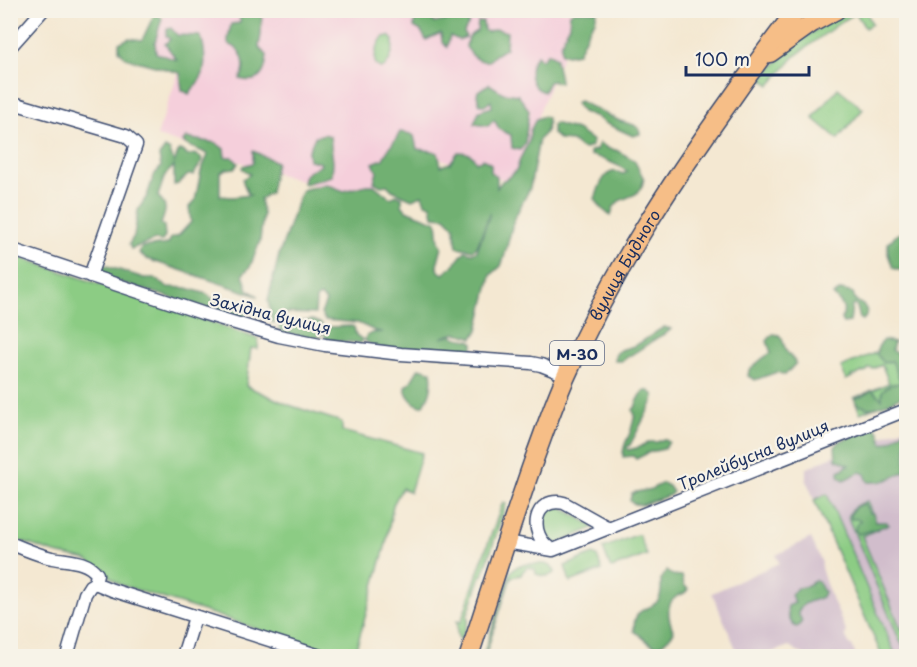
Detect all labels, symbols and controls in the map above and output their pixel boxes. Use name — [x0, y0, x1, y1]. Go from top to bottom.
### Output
scale bar — [686, 39, 809, 77]
text: 100 m — [695, 45, 750, 72]
street label: вулиця Будного — [583, 204, 665, 324]
street label: Західна вулиця — [208, 286, 334, 340]
road number: М-30 — [550, 341, 604, 365]
street label: Тролейбусна вулиця — [674, 413, 832, 495]

